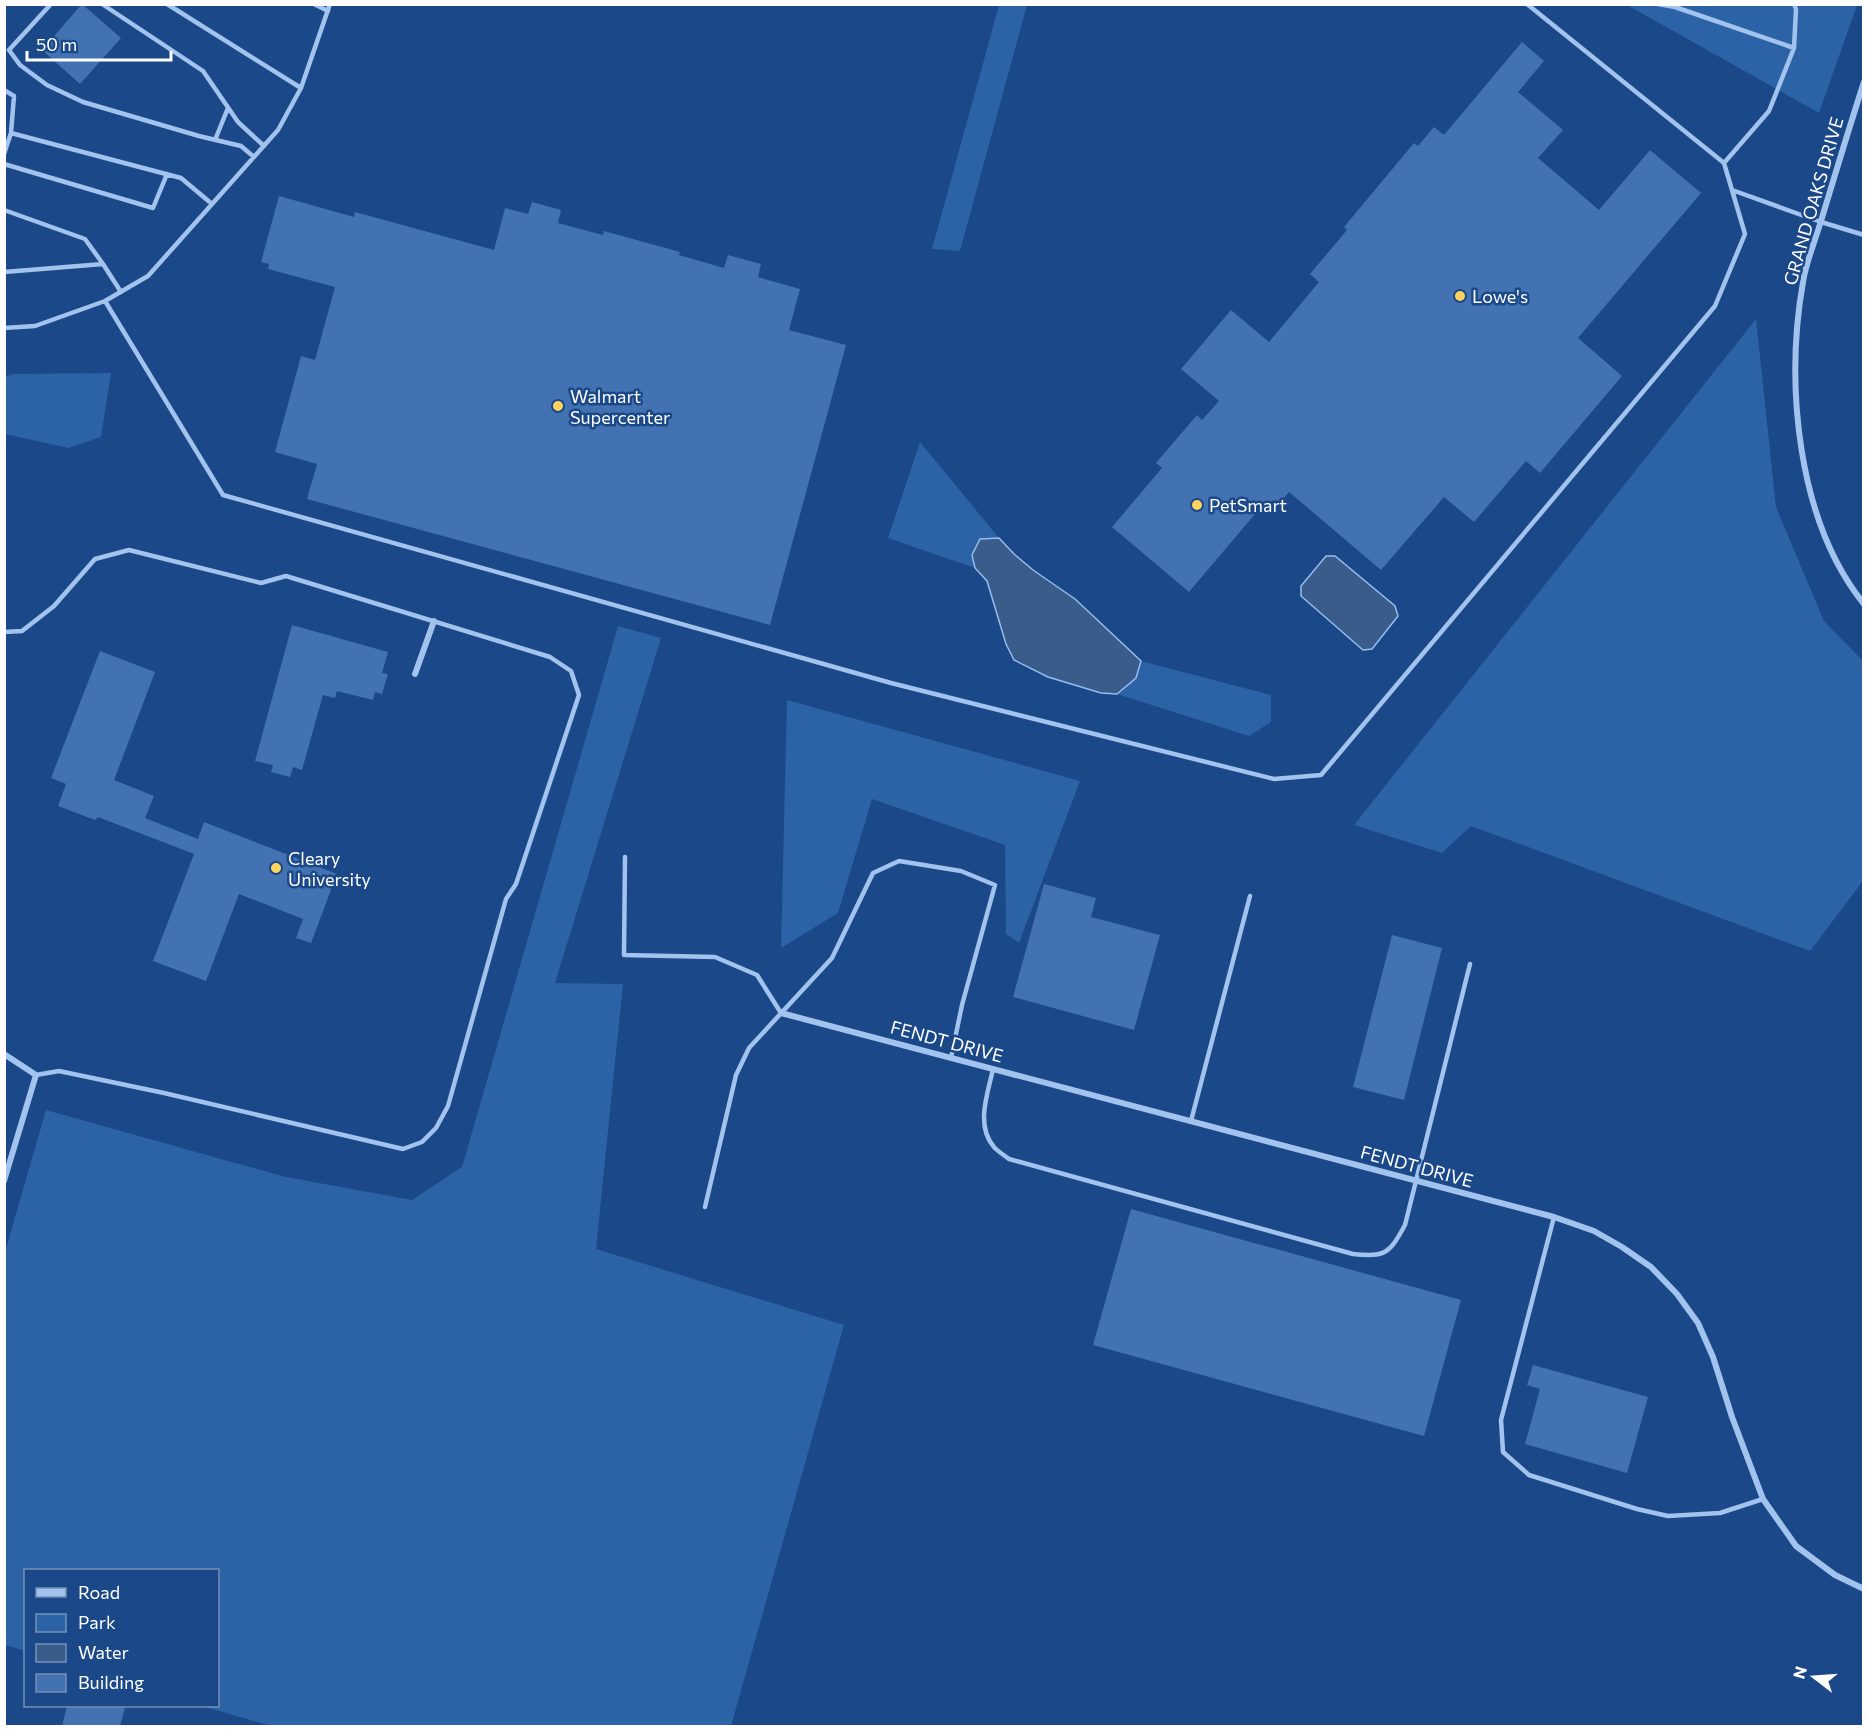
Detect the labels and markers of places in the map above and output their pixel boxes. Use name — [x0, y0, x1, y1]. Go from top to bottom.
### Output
place label: Lowe's — [1472, 285, 1528, 307]
marker: Lowe's — [1453, 289, 1467, 303]
place label: Walmart Supercenter — [570, 385, 670, 428]
marker: Walmart Supercenter — [551, 399, 565, 413]
place label: PetSmart — [1209, 494, 1287, 516]
marker: PetSmart — [1190, 498, 1204, 512]
place label: Cleary University — [288, 847, 371, 890]
marker: Cleary University — [269, 861, 283, 875]

